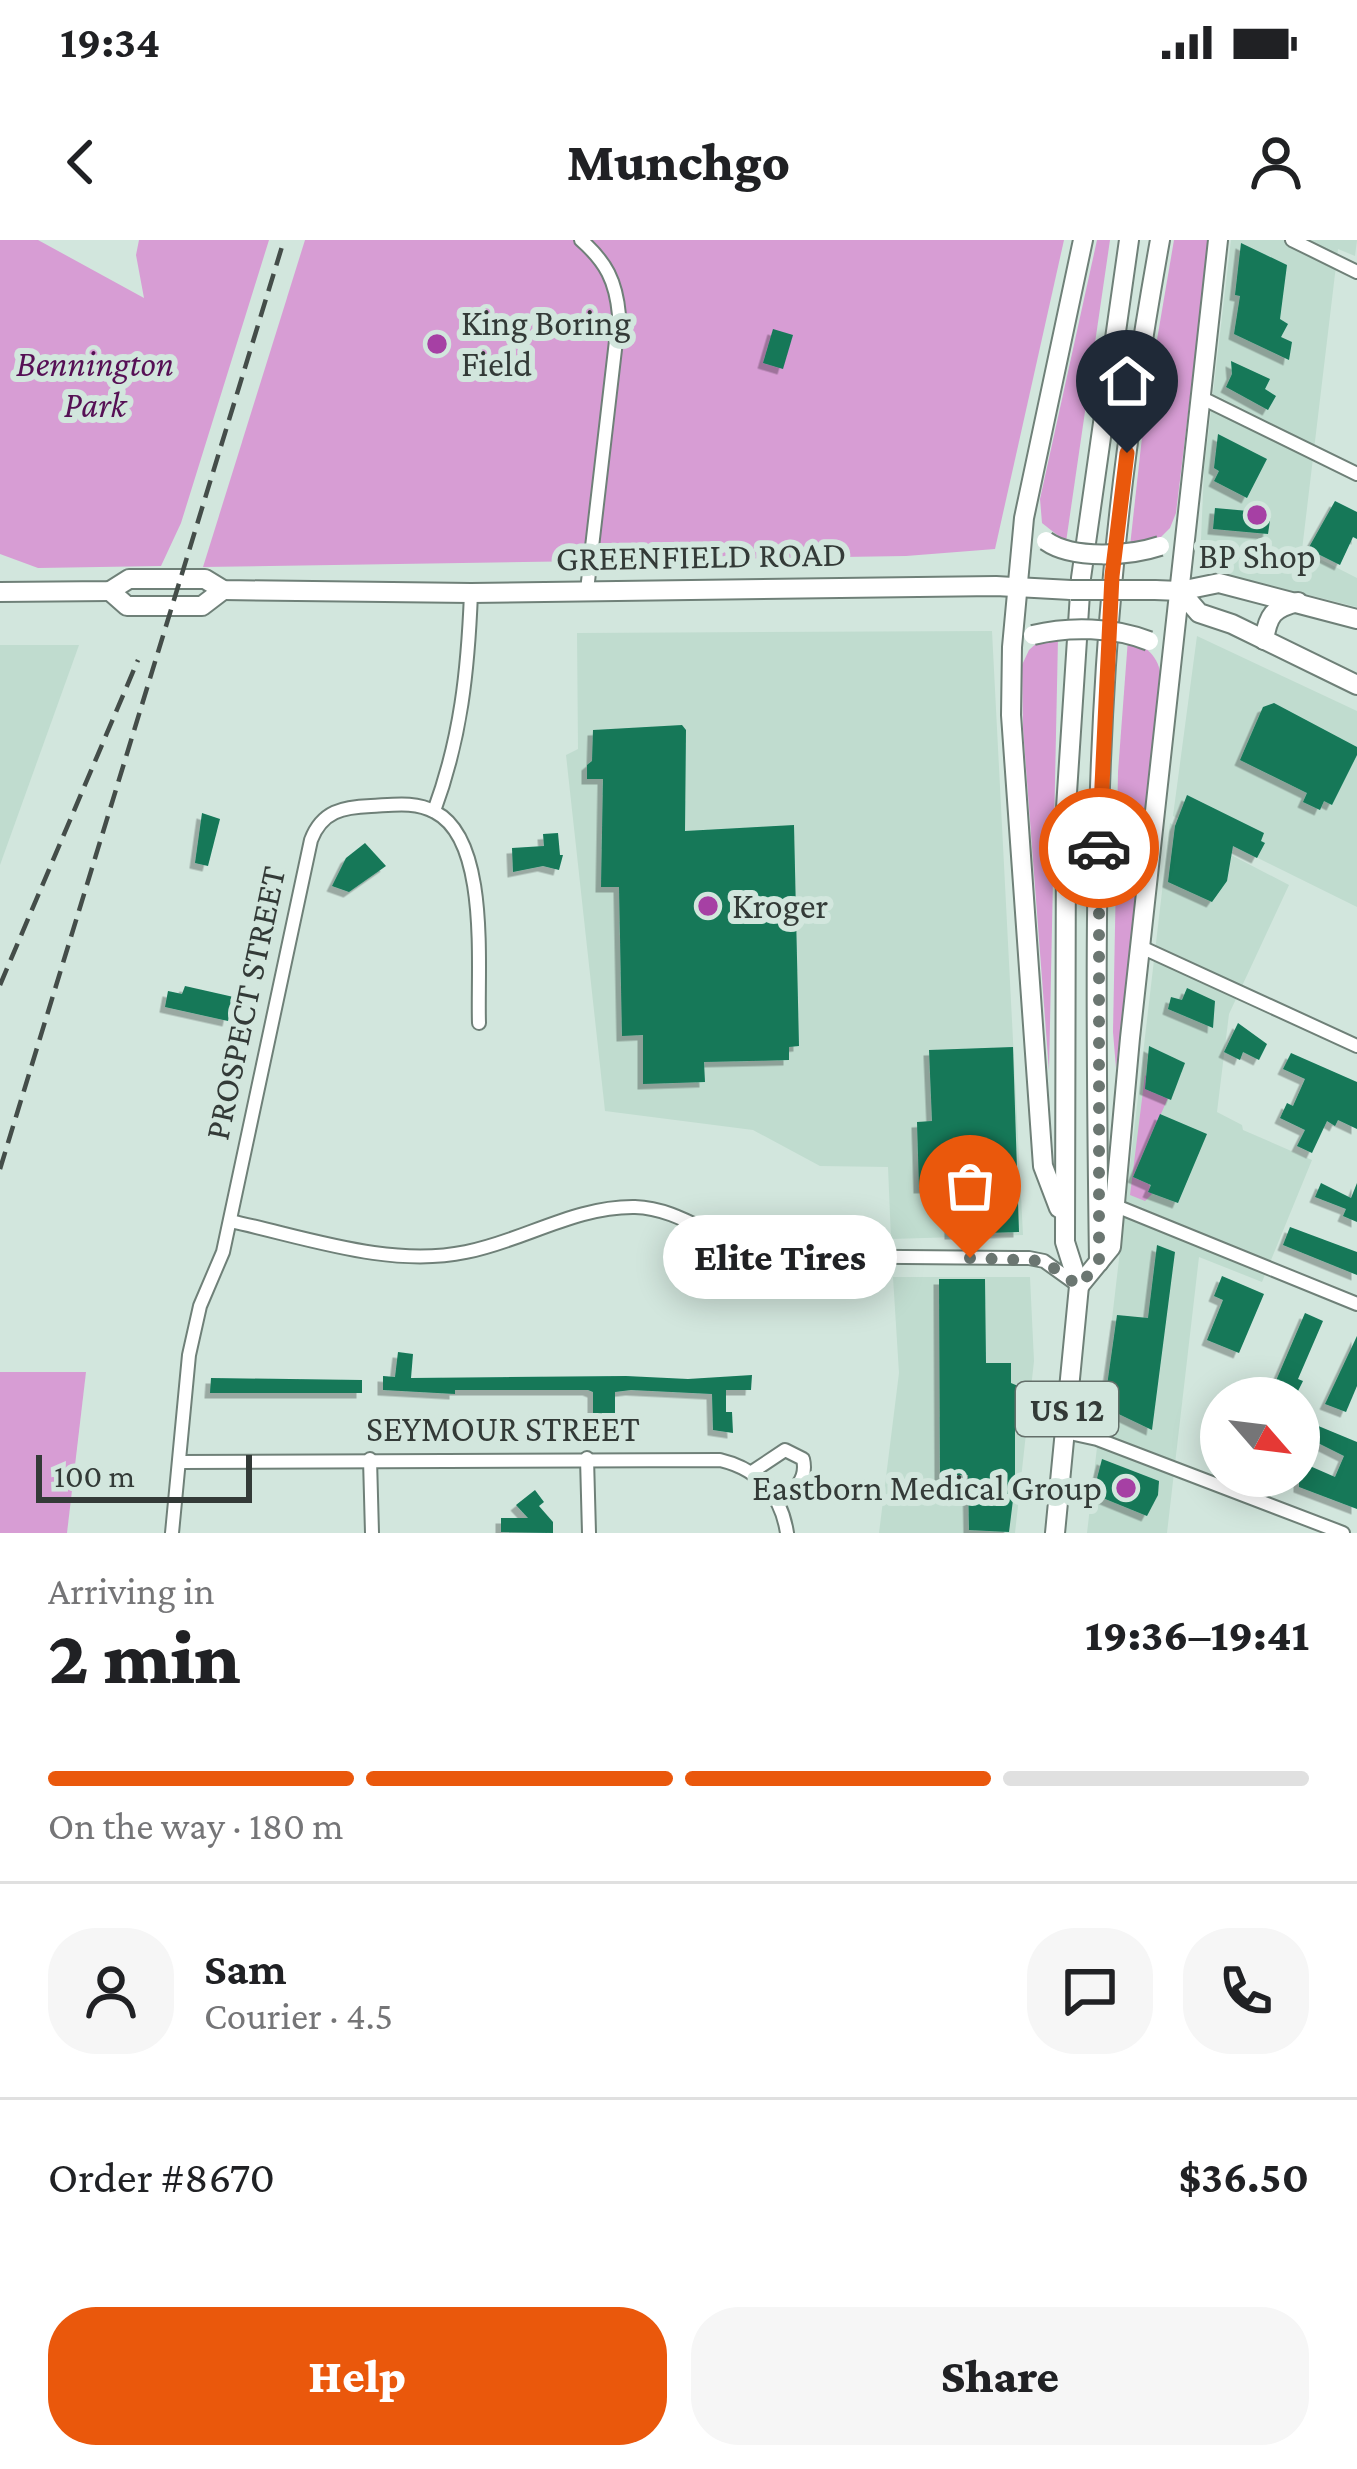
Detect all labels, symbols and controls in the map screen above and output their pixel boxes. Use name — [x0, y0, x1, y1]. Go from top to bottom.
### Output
text: 19:34 — [60, 17, 160, 67]
icon: back — [48, 129, 114, 195]
icon: person — [1243, 129, 1309, 195]
text: Munchgo — [567, 132, 790, 192]
place label: King Boring Field — [461, 303, 631, 384]
pin — [1076, 330, 1178, 453]
marker: King Boring Field — [424, 331, 450, 357]
park label: Bennington Park — [16, 344, 174, 425]
icon: home — [1094, 348, 1160, 414]
marker: BP Shop — [1244, 502, 1270, 528]
street label: GREENFIELD ROAD — [555, 533, 847, 579]
place label: BP Shop — [1198, 536, 1316, 576]
courier — [1039, 788, 1159, 908]
icon: car — [1066, 815, 1132, 881]
street label: PROSPECT STREET — [196, 863, 294, 1143]
place label: Kroger — [732, 886, 829, 926]
marker: Kroger — [695, 893, 721, 919]
pin — [919, 1135, 1021, 1258]
icon: bag — [937, 1153, 1003, 1219]
callout: Elite Tires — [664, 1216, 898, 1300]
text: Elite Tires — [694, 1235, 866, 1278]
north arrow — [1200, 1377, 1320, 1497]
map controls — [1200, 1377, 1320, 1497]
road number: US 12 — [1016, 1382, 1118, 1436]
street label: SEYMOUR STREET — [366, 1409, 640, 1449]
scale bar — [36, 1449, 252, 1502]
text: 100 m — [54, 1457, 135, 1494]
place label: Eastborn Medical Group — [752, 1468, 1102, 1508]
marker: Eastborn Medical Group — [1113, 1475, 1139, 1501]
text: Arriving in — [48, 1569, 215, 1612]
text: 19:36–19:41 — [1085, 1610, 1309, 1660]
text: 2 min — [48, 1613, 241, 1700]
text: On the way · 180 m — [48, 1804, 344, 1847]
button: person — [48, 1928, 174, 2054]
button: chat — [1027, 1928, 1153, 2054]
button: phone — [1183, 1928, 1309, 2054]
text: Sam — [204, 1944, 287, 1994]
text: Courier · 4.5 — [204, 1994, 393, 2037]
text: Order #8670 — [48, 2152, 275, 2202]
text: $36.50 — [1178, 2152, 1309, 2202]
button: Help — [48, 2307, 667, 2445]
button: Share — [691, 2307, 1309, 2445]

